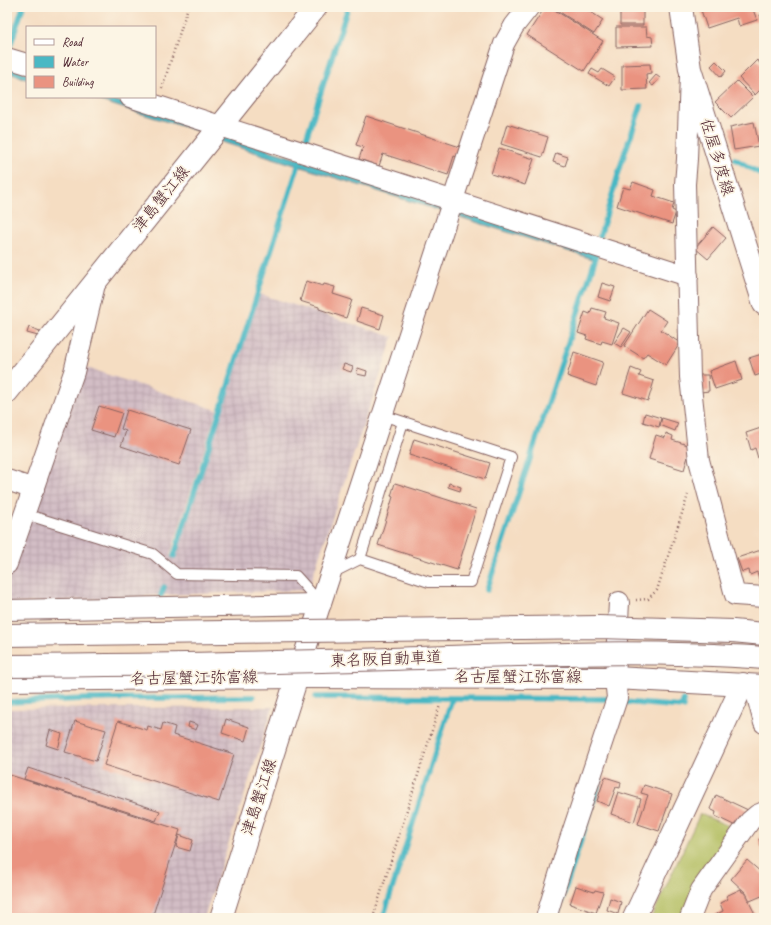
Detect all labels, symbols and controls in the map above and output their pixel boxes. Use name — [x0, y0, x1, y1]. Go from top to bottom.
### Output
legend — [26, 26, 156, 98]
text: Road — [62, 34, 84, 50]
text: Water — [62, 54, 90, 70]
text: Building — [62, 74, 94, 90]
street label: 佐屋多度線 — [696, 116, 738, 198]
street label: 津島蟹江線 — [128, 162, 194, 236]
street label: 東名阪自動車道 — [330, 647, 442, 671]
street label: 名古屋蟹江弥富線 — [130, 667, 258, 689]
street label: 名古屋蟹江弥富線 — [454, 667, 582, 687]
street label: 津島蟹江線 — [237, 756, 281, 838]

